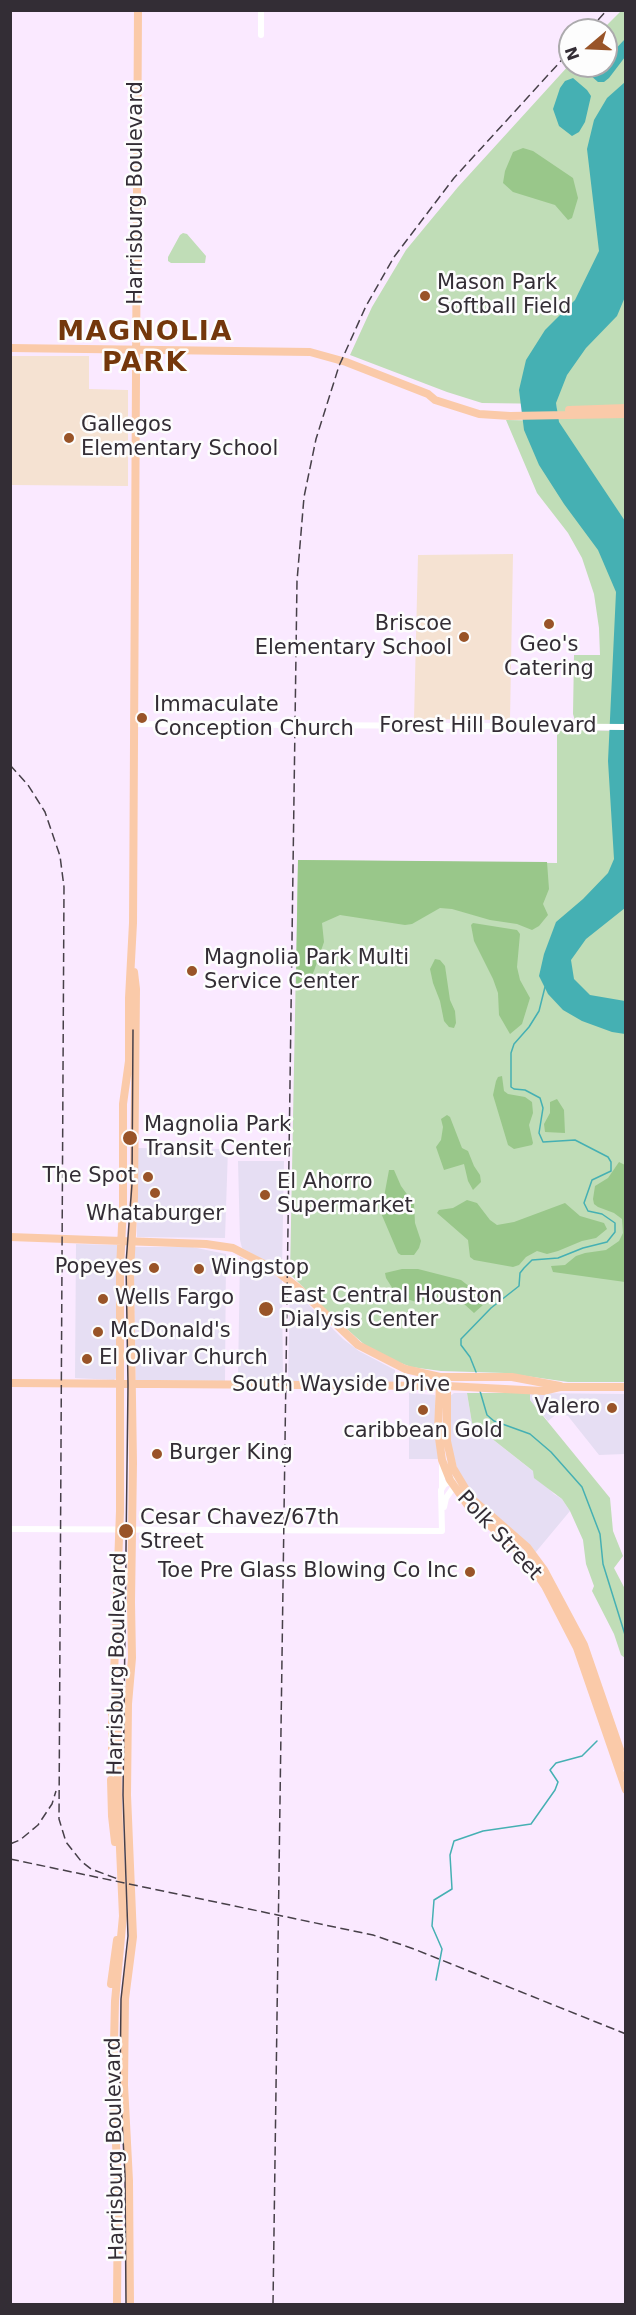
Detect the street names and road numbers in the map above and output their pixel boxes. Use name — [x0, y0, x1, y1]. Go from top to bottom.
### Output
street label: Harrisburg Boulevard — [124, 81, 150, 305]
street label: Forest Hill Boulevard — [379, 714, 597, 740]
street label: South Wayside Drive — [232, 1373, 450, 1399]
street label: Polk Street — [451, 1486, 547, 1586]
street label: Harrisburg Boulevard — [103, 1552, 133, 1776]
street label: Harrisburg Boulevard — [101, 2037, 131, 2261]

